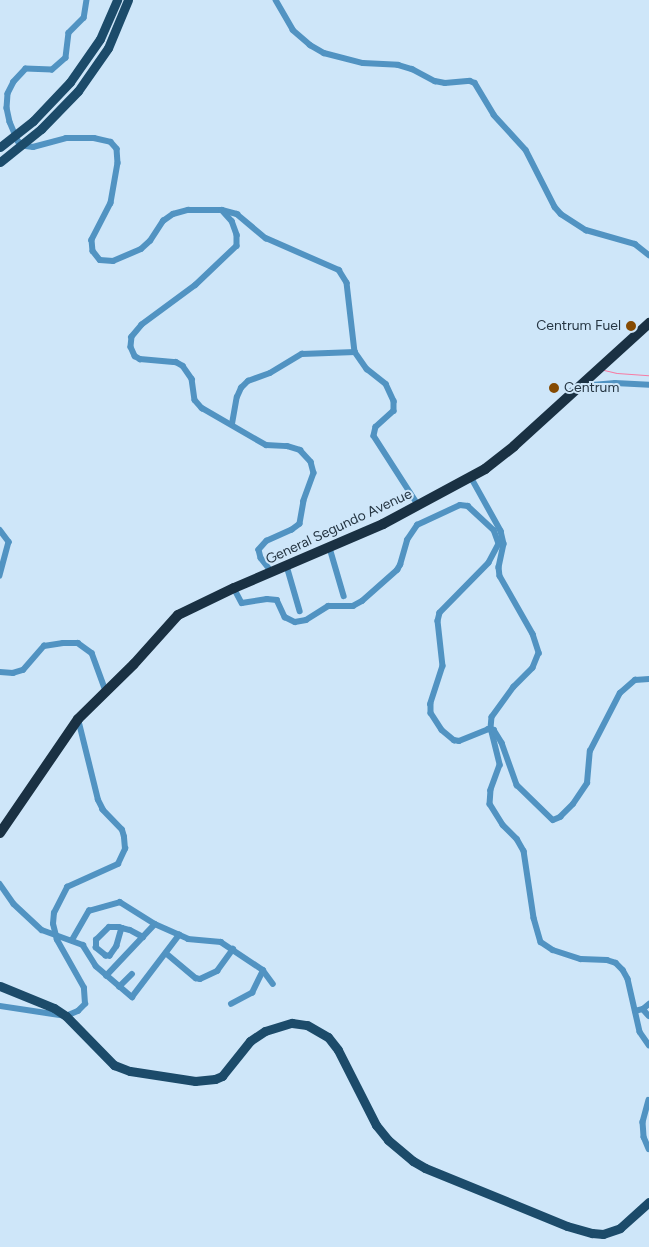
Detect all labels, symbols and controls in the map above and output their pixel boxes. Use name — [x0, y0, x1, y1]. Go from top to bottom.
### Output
place label: Centrum Fuel — [536, 318, 621, 334]
marker: Centrum Fuel — [625, 320, 637, 332]
place label: Centrum — [564, 380, 619, 396]
marker: Centrum — [548, 382, 560, 394]
street label: General Segundo Avenue — [263, 486, 415, 568]

